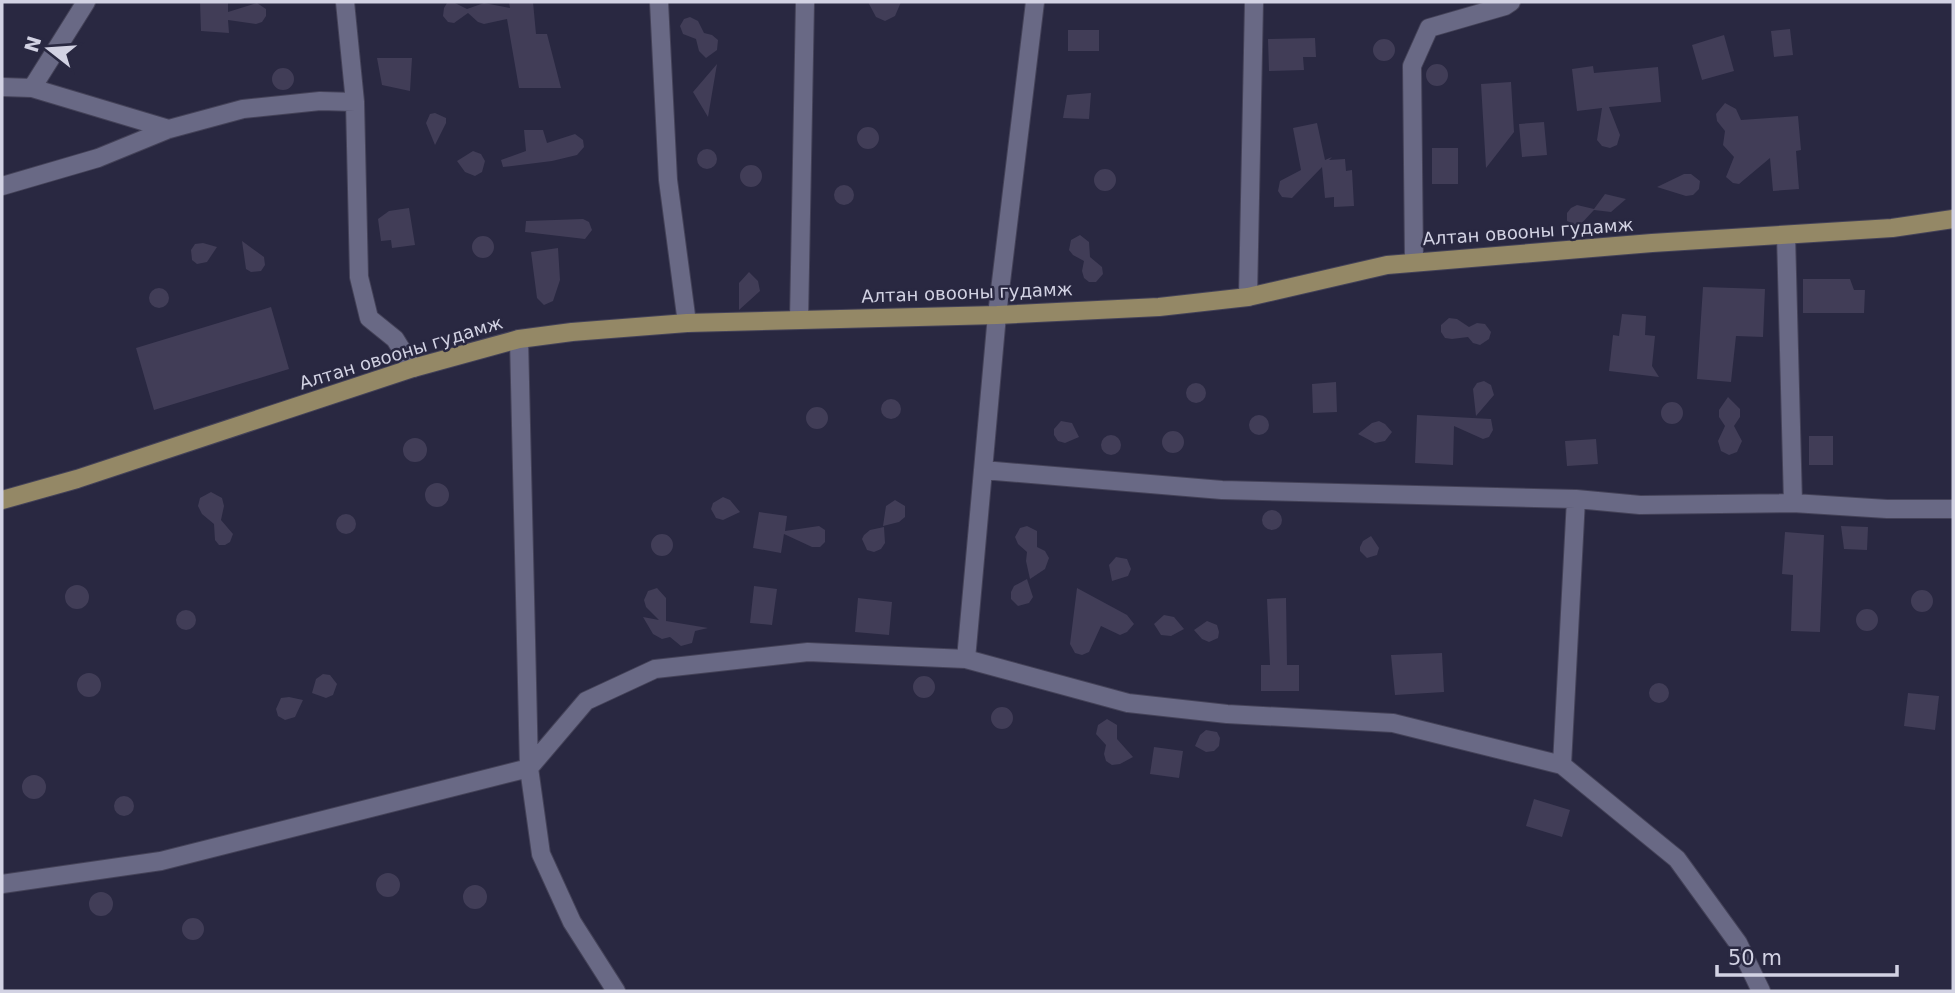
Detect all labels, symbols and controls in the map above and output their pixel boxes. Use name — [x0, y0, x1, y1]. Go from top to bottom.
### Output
north arrow — [14, 14, 84, 84]
text: N — [20, 33, 46, 55]
street label: Алтан овооны гудамж — [1422, 214, 1634, 249]
street label: Алтан овооны гудамж — [861, 278, 1073, 307]
street label: Алтан овооны гудамж — [297, 312, 505, 393]
scale bar — [1717, 934, 1897, 978]
text: 50 m — [1728, 946, 1782, 970]

